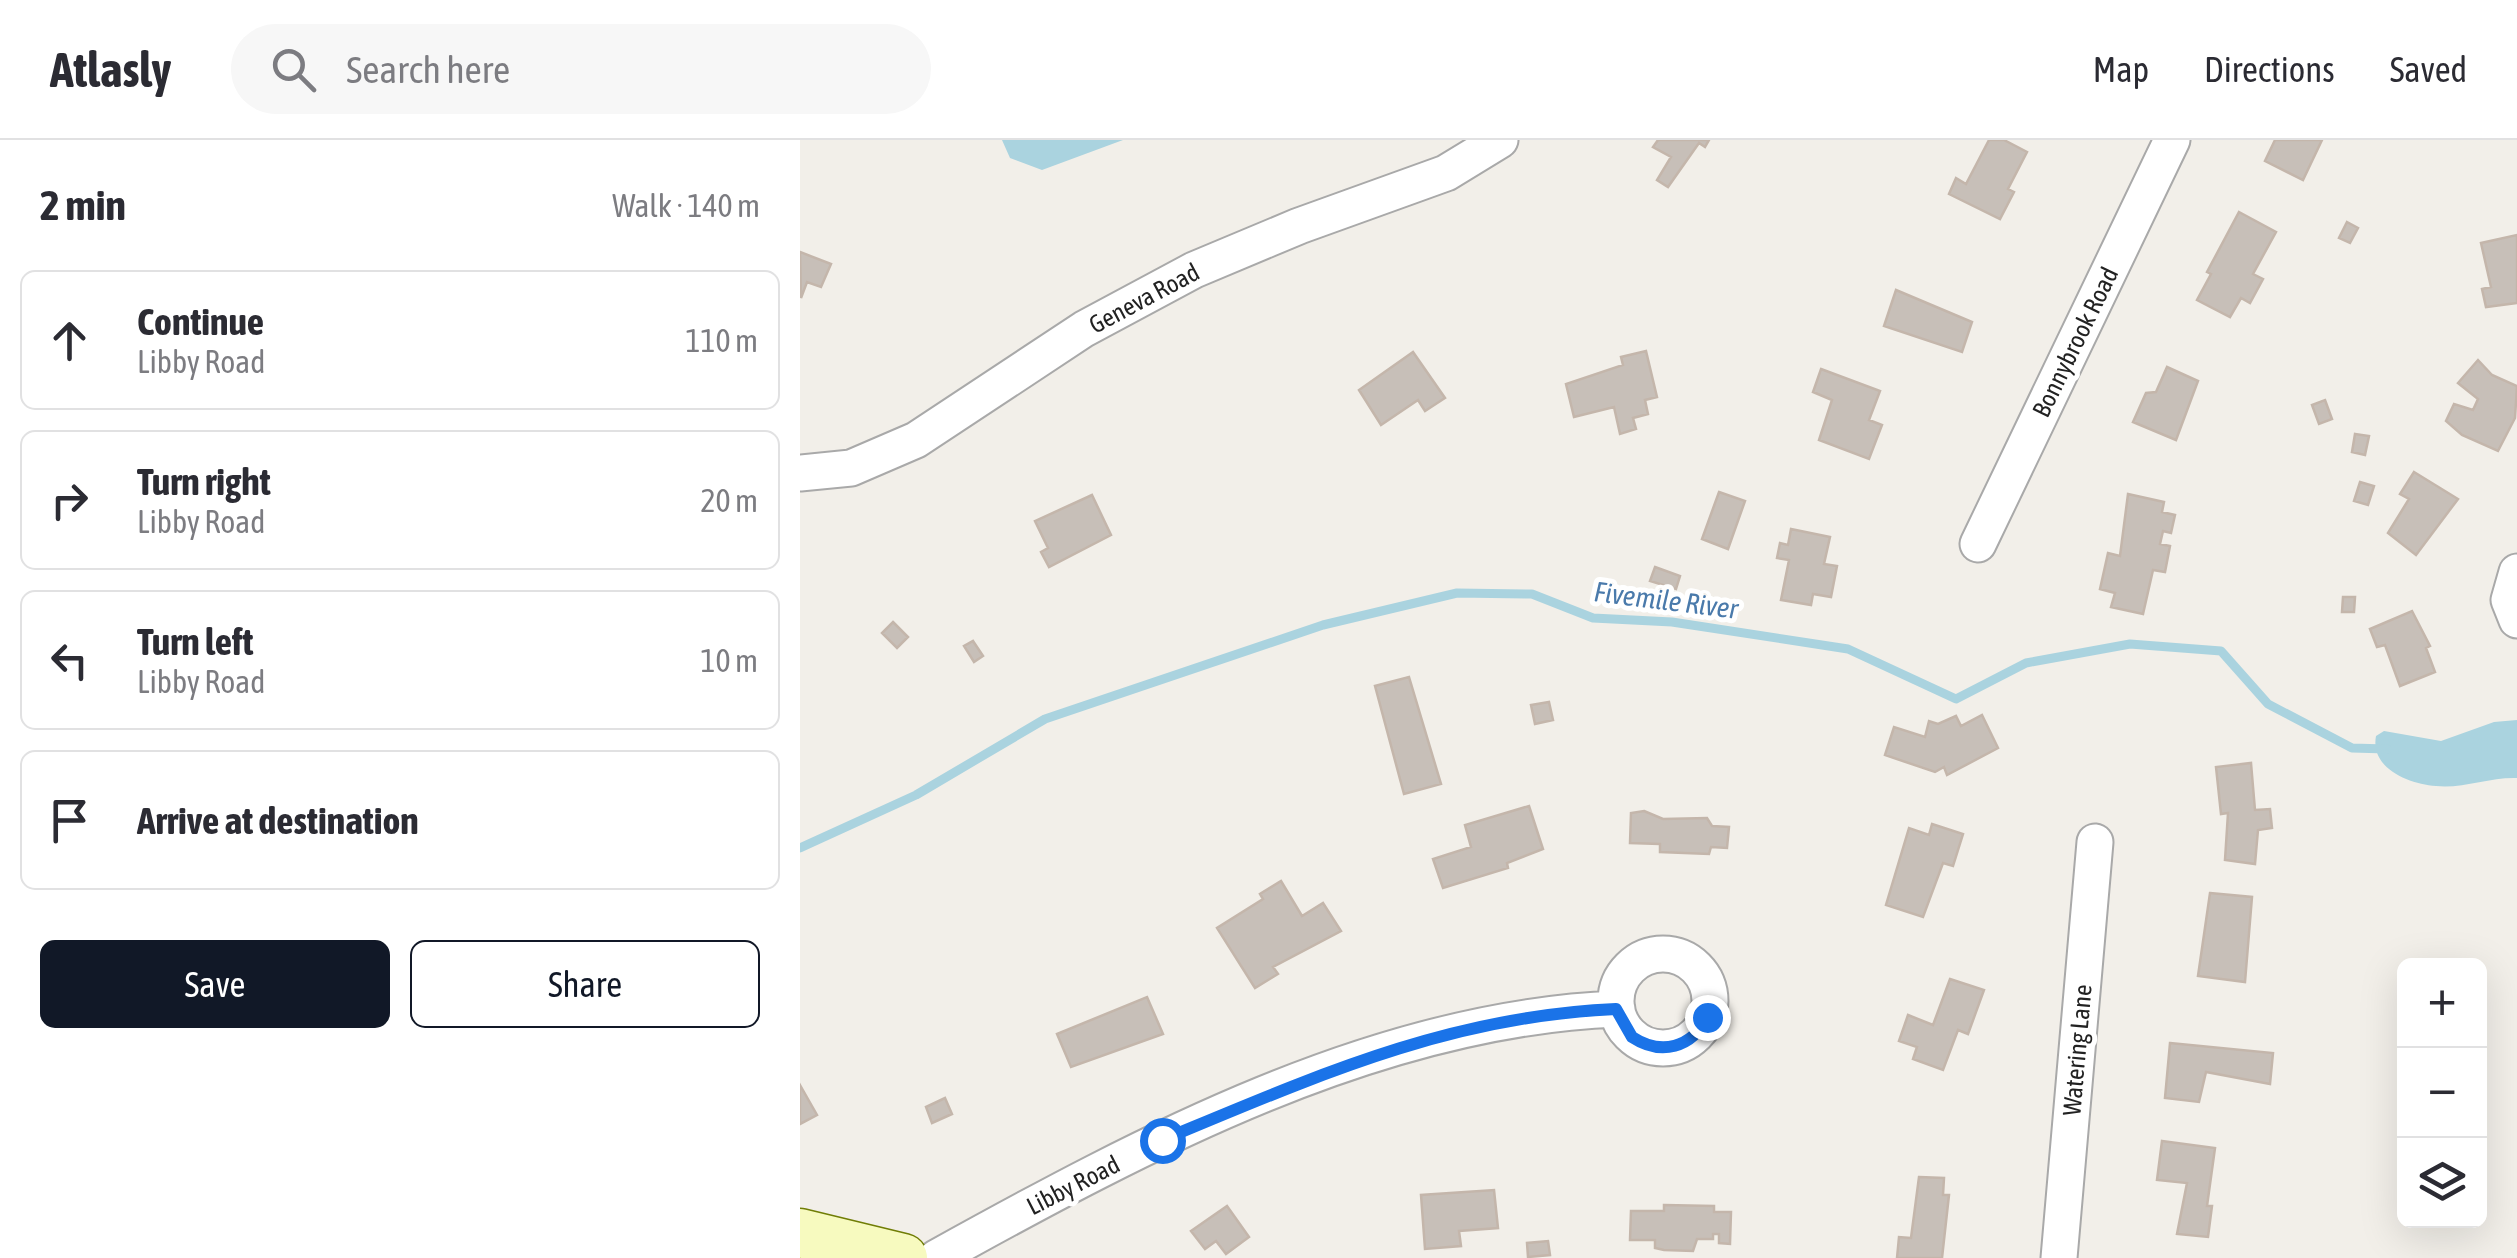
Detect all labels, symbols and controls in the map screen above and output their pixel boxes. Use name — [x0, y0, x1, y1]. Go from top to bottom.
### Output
search box — [231, 24, 931, 114]
text: Atlasly — [50, 42, 171, 97]
icon: search — [266, 42, 321, 97]
text: Search here — [346, 48, 510, 91]
text: Map — [2093, 49, 2149, 89]
text: Directions — [2204, 49, 2335, 89]
text: Saved — [2390, 49, 2467, 89]
text: 2 min — [40, 181, 126, 229]
text: Walk · 140 m — [612, 187, 760, 224]
street label: Geneva Road — [1084, 257, 1204, 339]
street label: Bonnybrook Road — [2027, 263, 2123, 421]
text: Continue — [137, 300, 264, 343]
icon: ahead — [42, 313, 97, 368]
text: 110 m — [685, 322, 758, 359]
text: Libby Road — [137, 343, 265, 380]
text: Turn right — [137, 460, 271, 503]
icon: right — [42, 473, 97, 528]
text: 20 m — [700, 482, 758, 519]
text: Libby Road — [137, 503, 265, 540]
water label: Fivemile River — [1592, 575, 1741, 625]
text: Turn left — [137, 620, 253, 663]
icon: left — [42, 633, 97, 688]
text: 10 m — [700, 642, 758, 679]
text: Libby Road — [137, 663, 265, 700]
icon: arrive — [42, 793, 97, 848]
text: Arrive at destination — [137, 799, 419, 842]
button: Save — [40, 940, 390, 1028]
button: Share — [410, 940, 760, 1028]
map controls — [2397, 958, 2487, 1228]
button: + — [2397, 958, 2487, 1048]
street label: Watering Lane — [2057, 983, 2097, 1117]
route end — [1685, 995, 1731, 1041]
button: − — [2397, 1048, 2487, 1138]
route start — [1140, 1118, 1186, 1164]
button: layers — [2397, 1138, 2487, 1228]
street label: Libby Road — [1022, 1150, 1124, 1220]

